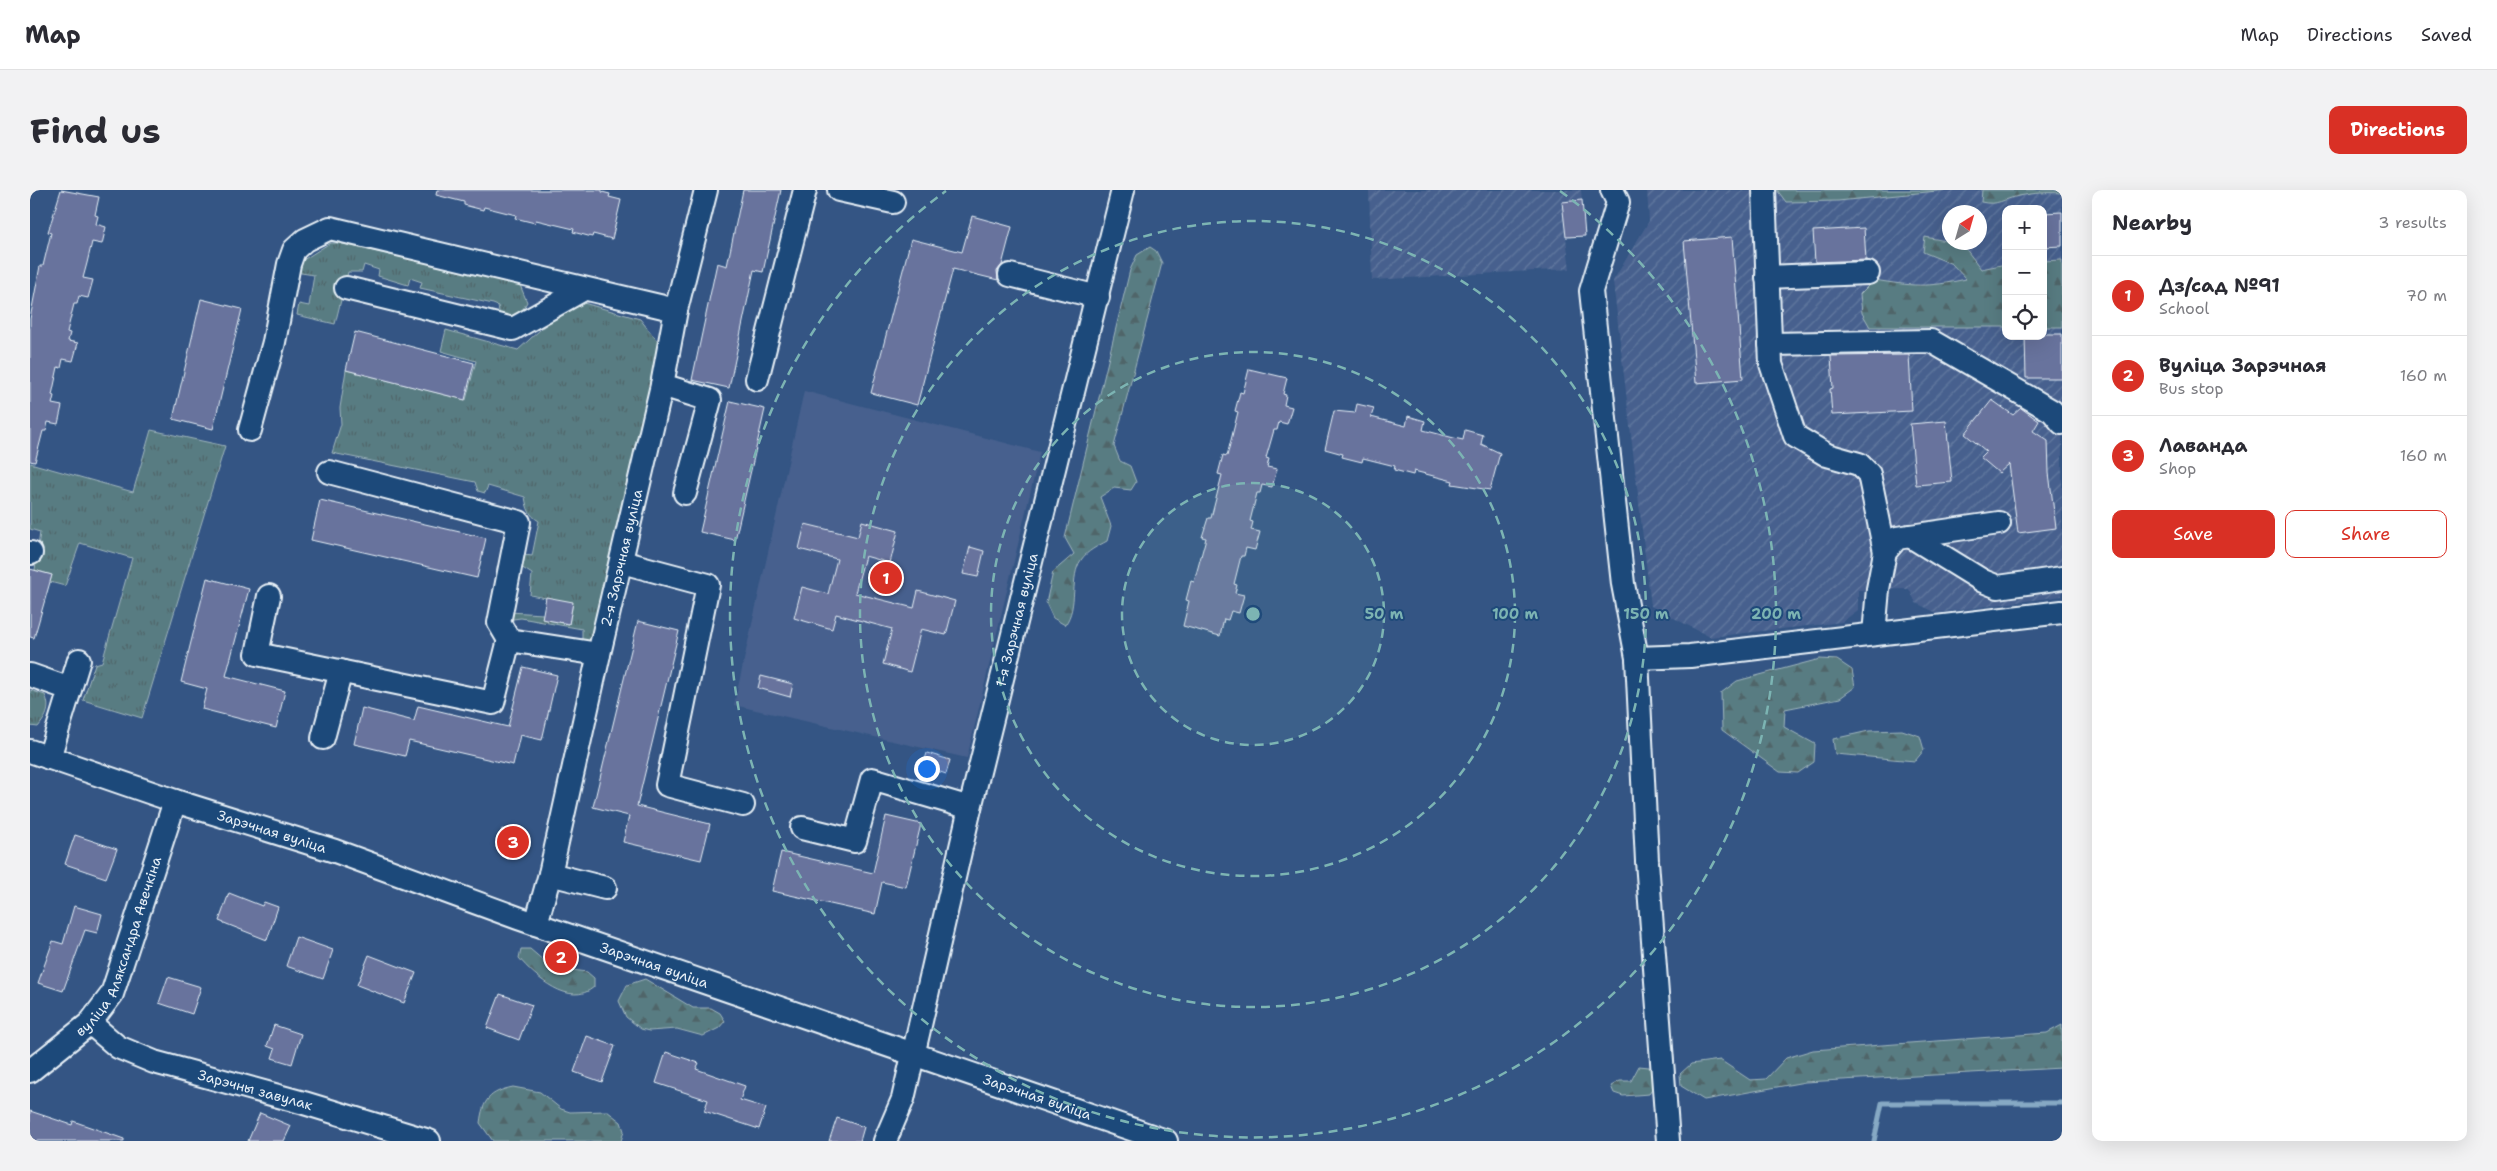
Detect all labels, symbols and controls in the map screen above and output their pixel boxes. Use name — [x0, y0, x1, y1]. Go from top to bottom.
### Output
text: Map — [25, 19, 81, 51]
text: Map — [2241, 23, 2279, 47]
text: Directions — [2307, 23, 2393, 47]
text: Saved — [2421, 23, 2472, 47]
button: Directions — [2329, 106, 2467, 154]
text: Find us — [30, 107, 161, 154]
north arrow — [1942, 205, 1987, 250]
map controls — [2002, 205, 2047, 340]
button: + — [2002, 205, 2047, 250]
text: Nearby — [2112, 209, 2192, 237]
text: 3 results — [2378, 212, 2447, 233]
button: − — [2002, 250, 2047, 295]
text: Дз/сад №91 — [2159, 273, 2280, 298]
text: 1 — [2124, 285, 2132, 306]
text: 70 m — [2406, 285, 2447, 306]
button: locate — [2002, 295, 2047, 340]
text: School — [2159, 298, 2209, 319]
text: Вуліца Зарэчная — [2159, 353, 2326, 378]
text: 2 — [2122, 365, 2134, 386]
text: 160 m — [2400, 365, 2447, 386]
text: Bus stop — [2159, 378, 2224, 399]
text: Лаванда — [2159, 433, 2247, 458]
text: 3 — [2122, 445, 2134, 466]
text: 160 m — [2400, 445, 2447, 466]
text: Shop — [2159, 458, 2196, 479]
street label: 2-я Зарэчная вуліца — [597, 487, 646, 628]
button: Save — [2112, 510, 2275, 558]
button: Share — [2285, 510, 2447, 558]
street label: 1-я Зарэчная вуліца — [991, 551, 1042, 689]
pin: 1 — [870, 559, 902, 597]
text: 50 m — [1365, 604, 1404, 624]
text: 100 m — [1492, 604, 1538, 624]
text: 150 m — [1623, 604, 1669, 624]
text: 200 m — [1751, 604, 1801, 624]
centre of rings — [1244, 605, 1262, 623]
your location — [914, 756, 940, 782]
street label: Зарэчная вуліца — [215, 806, 329, 857]
pin: 3 — [497, 823, 529, 861]
street label: вуліца Аляксандра Авечкіна — [72, 854, 165, 1040]
pin: 2 — [545, 938, 577, 976]
street label: Зарэчная вуліца — [598, 938, 711, 992]
street label: Зарэчны завулак — [196, 1065, 315, 1114]
street label: Зарэчная вуліца — [981, 1070, 1094, 1124]

